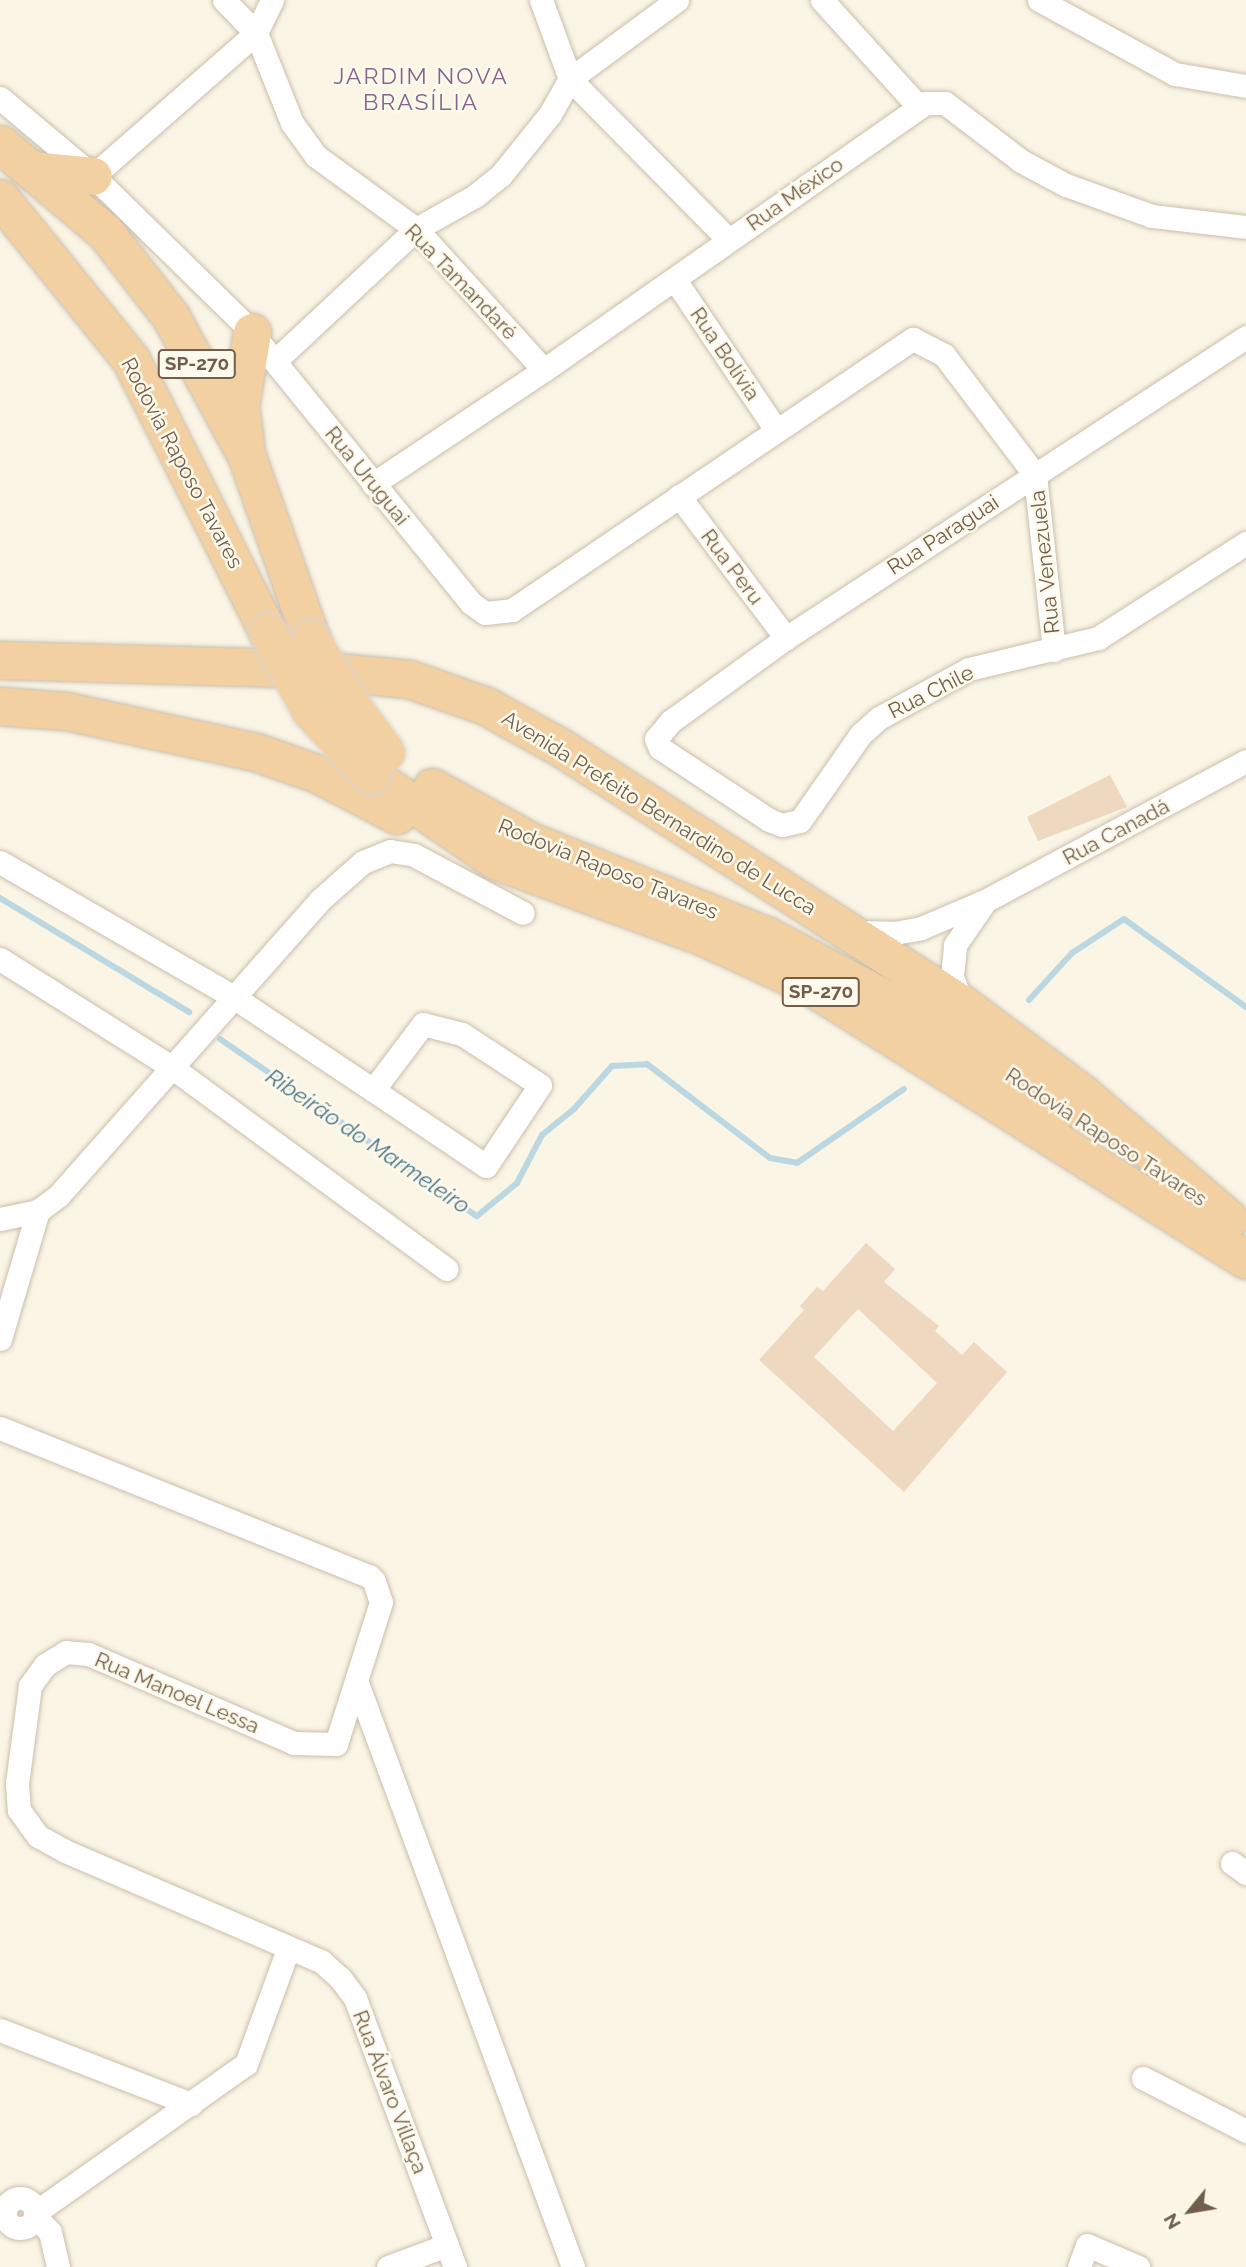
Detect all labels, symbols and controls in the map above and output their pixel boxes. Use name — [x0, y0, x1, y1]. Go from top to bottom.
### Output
district label: JARDIM NOVA BRASÍLIA — [335, 62, 507, 116]
street label: Rua México — [742, 152, 848, 236]
street label: Rua Tamandaré — [399, 219, 523, 345]
street label: Rua Bolívia — [685, 303, 765, 405]
road number: SP-270 — [157, 348, 237, 380]
street label: Rodovia Raposo Tavares — [116, 353, 248, 573]
street label: Rua Uruguai — [319, 421, 415, 531]
street label: Rua Venezuela — [1025, 489, 1065, 635]
street label: Rua Paraguai — [883, 490, 1003, 580]
street label: Rua Peru — [696, 524, 768, 610]
street label: Rua Chile — [884, 660, 978, 724]
street label: Avenida Prefeito Bernardino de Lucca — [497, 705, 821, 921]
street label: Rua Canadá — [1058, 793, 1174, 871]
street label: Rodovia Raposo Tavares — [494, 813, 722, 925]
road number: SP-270 — [781, 976, 861, 1008]
water label: Ribeirão do Marmeleiro — [261, 1062, 475, 1220]
street label: Rodovia Raposo Tavares — [1000, 1062, 1212, 1212]
street label: Rua Manoel Lessa — [91, 1647, 263, 1739]
street label: Rua Álvaro Villaça — [347, 2006, 433, 2178]
north arrow — [1155, 2176, 1225, 2246]
text: N — [1159, 2210, 1185, 2233]

